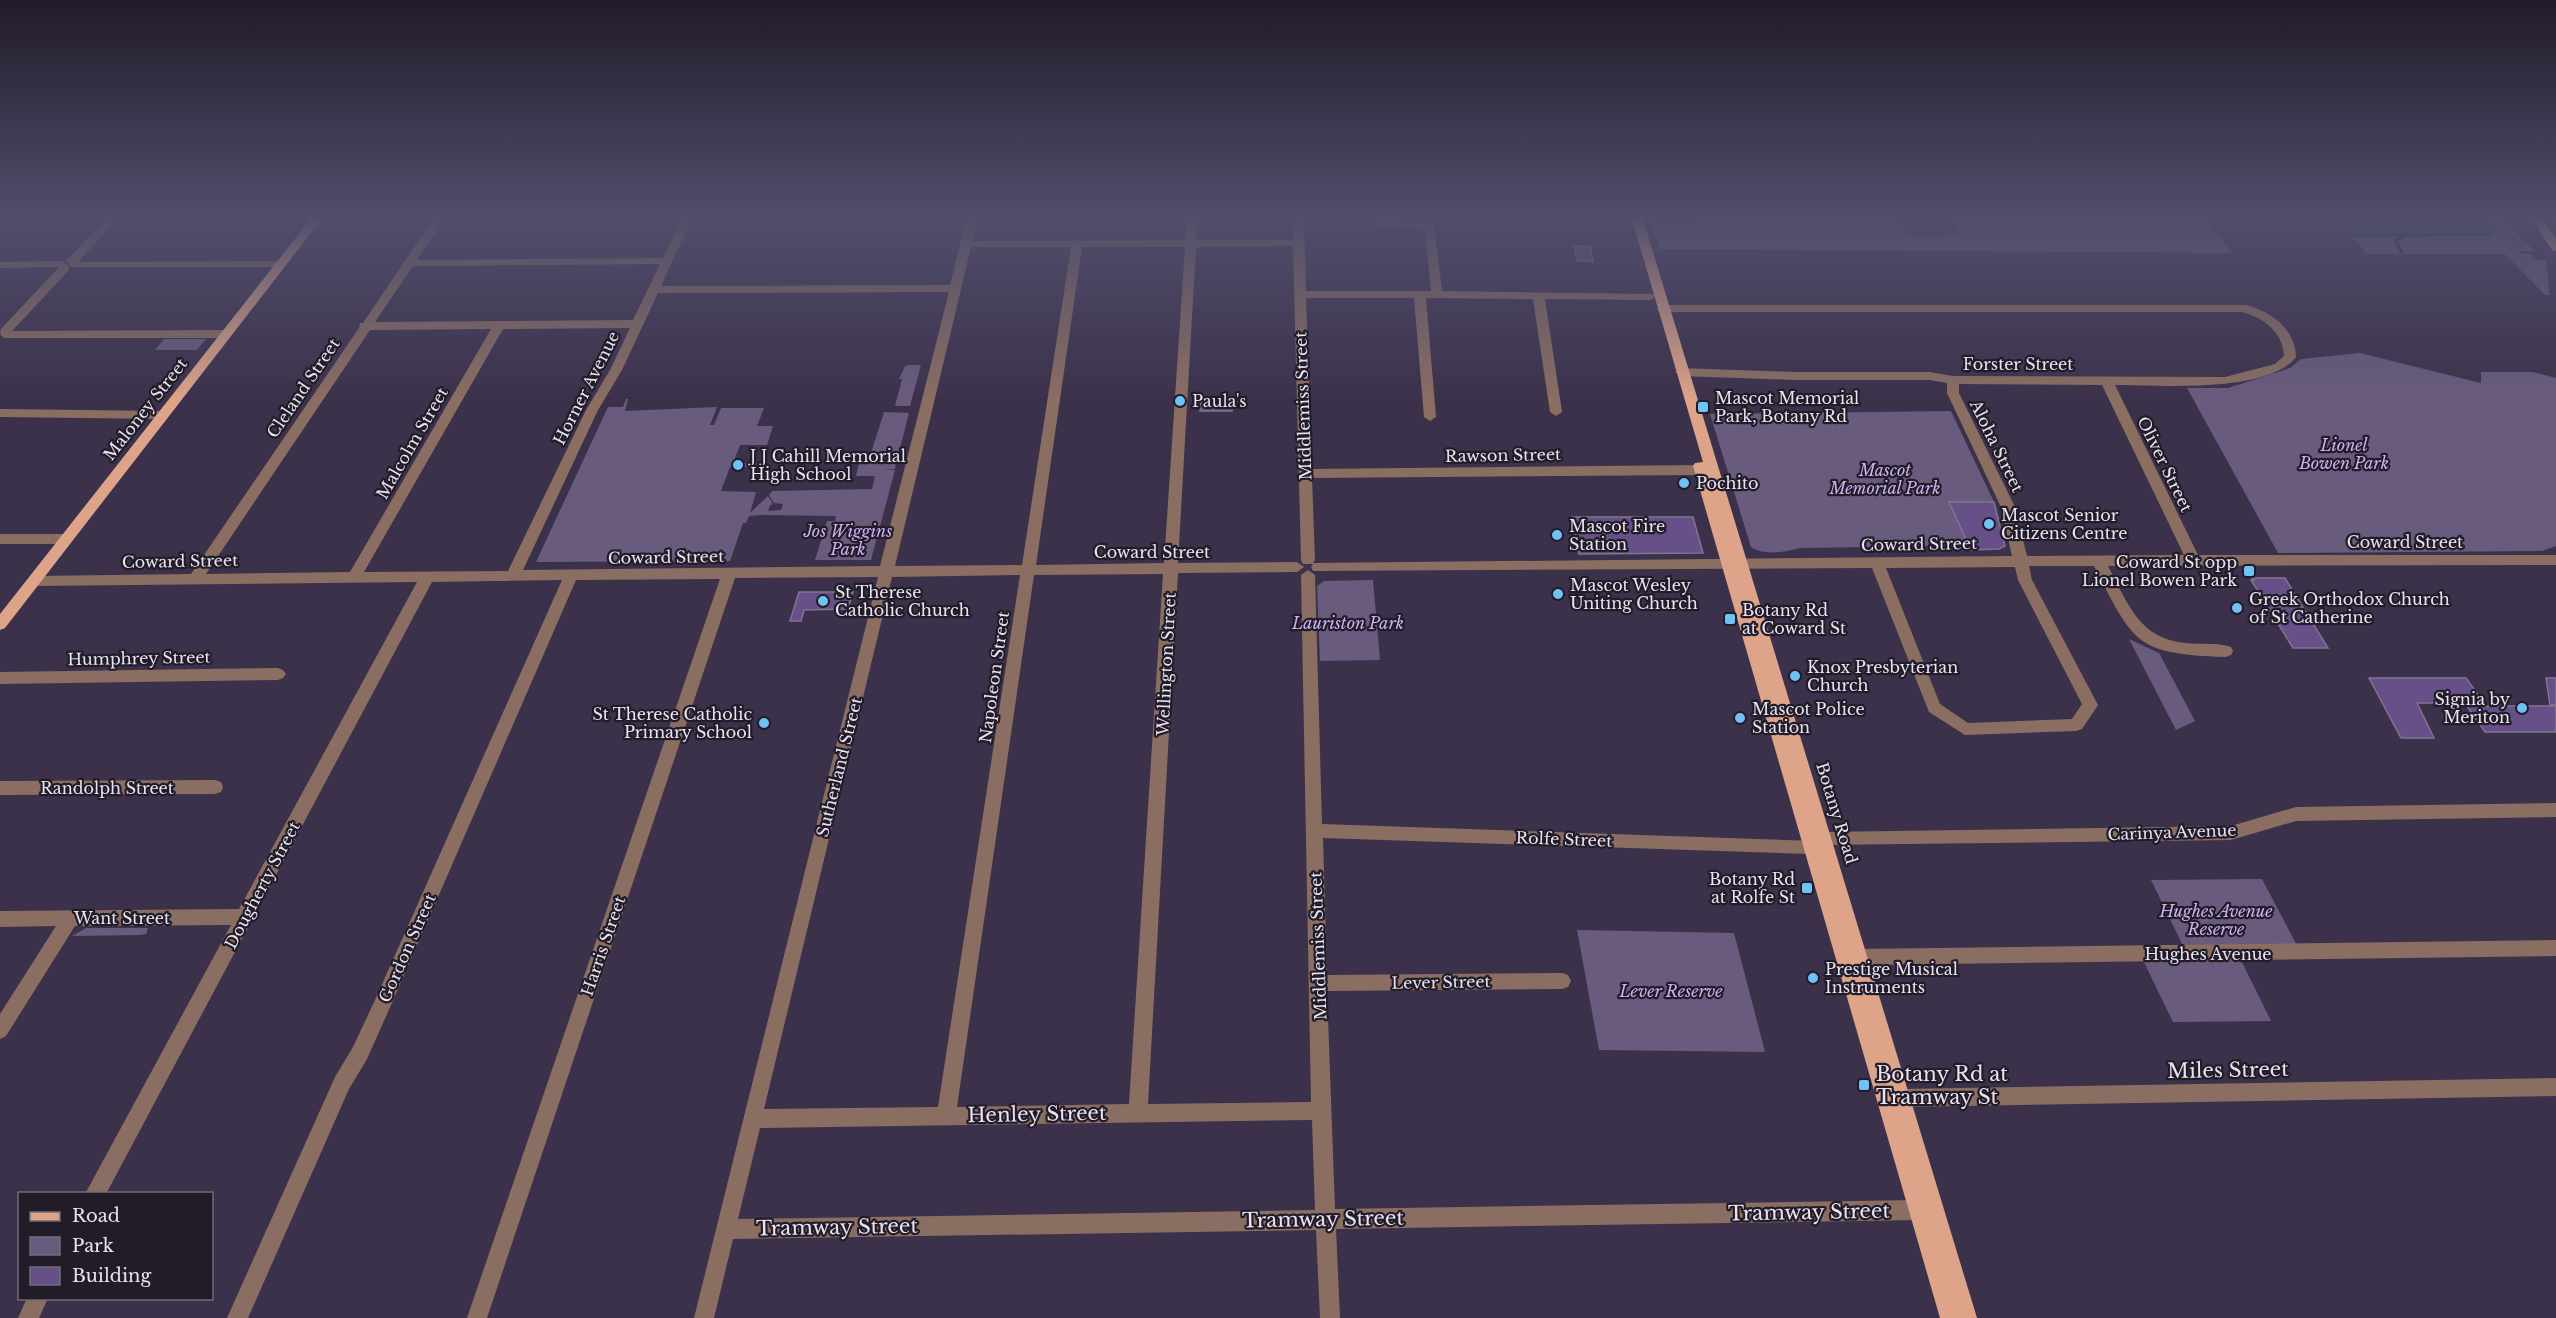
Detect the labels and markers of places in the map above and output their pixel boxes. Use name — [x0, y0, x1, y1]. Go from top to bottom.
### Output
place label: Mascot Memorial Park, Botany Rd — [1715, 388, 1859, 426]
place label: Paula's — [1192, 391, 1247, 411]
marker: Paula's — [1173, 394, 1187, 408]
marker: Mascot Memorial Park, Botany Rd — [1696, 400, 1710, 414]
place label: J J Cahill Memorial High School — [748, 446, 906, 484]
marker: J J Cahill Memorial High School — [731, 458, 745, 472]
place label: Pochito — [1696, 473, 1759, 493]
marker: Pochito — [1677, 476, 1691, 490]
place label: Mascot Senior Citizens Centre — [2001, 505, 2127, 543]
place label: Mascot Fire Station — [1569, 516, 1665, 554]
marker: Mascot Senior Citizens Centre — [1982, 517, 1996, 531]
marker: Mascot Fire Station — [1550, 528, 1564, 542]
place label: Coward St opp Lionel Bowen Park — [2082, 552, 2237, 590]
marker: Coward St opp Lionel Bowen Park — [2242, 564, 2256, 578]
place label: Mascot Wesley Uniting Church — [1570, 575, 1698, 613]
place label: St Therese Catholic Church — [835, 582, 970, 620]
marker: Mascot Wesley Uniting Church — [1551, 587, 1565, 601]
place label: Greek Orthodox Church of St Catherine — [2249, 589, 2450, 627]
marker: St Therese Catholic Church — [816, 594, 830, 608]
place label: Botany Rd at Coward St — [1742, 600, 1846, 638]
marker: Greek Orthodox Church of St Catherine — [2230, 601, 2244, 615]
marker: Botany Rd at Coward St — [1723, 612, 1737, 626]
place label: Knox Presbyterian Church — [1807, 657, 1958, 695]
marker: Knox Presbyterian Church — [1788, 669, 1802, 683]
place label: Signia by Meriton — [2434, 689, 2511, 727]
place label: Mascot Police Station — [1752, 699, 1865, 737]
marker: Signia by Meriton — [2515, 701, 2529, 715]
place label: St Therese Catholic Primary School — [592, 704, 752, 742]
marker: Mascot Police Station — [1733, 711, 1747, 725]
marker: St Therese Catholic Primary School — [757, 716, 771, 730]
place label: Botany Rd at Rolfe St — [1709, 869, 1795, 907]
marker: Botany Rd at Rolfe St — [1800, 881, 1814, 895]
place label: Prestige Musical Instruments — [1825, 959, 1958, 997]
marker: Prestige Musical Instruments — [1806, 971, 1820, 985]
place label: Botany Rd at Tramway St — [1876, 1062, 2008, 1109]
marker: Botany Rd at Tramway St — [1857, 1078, 1871, 1092]

